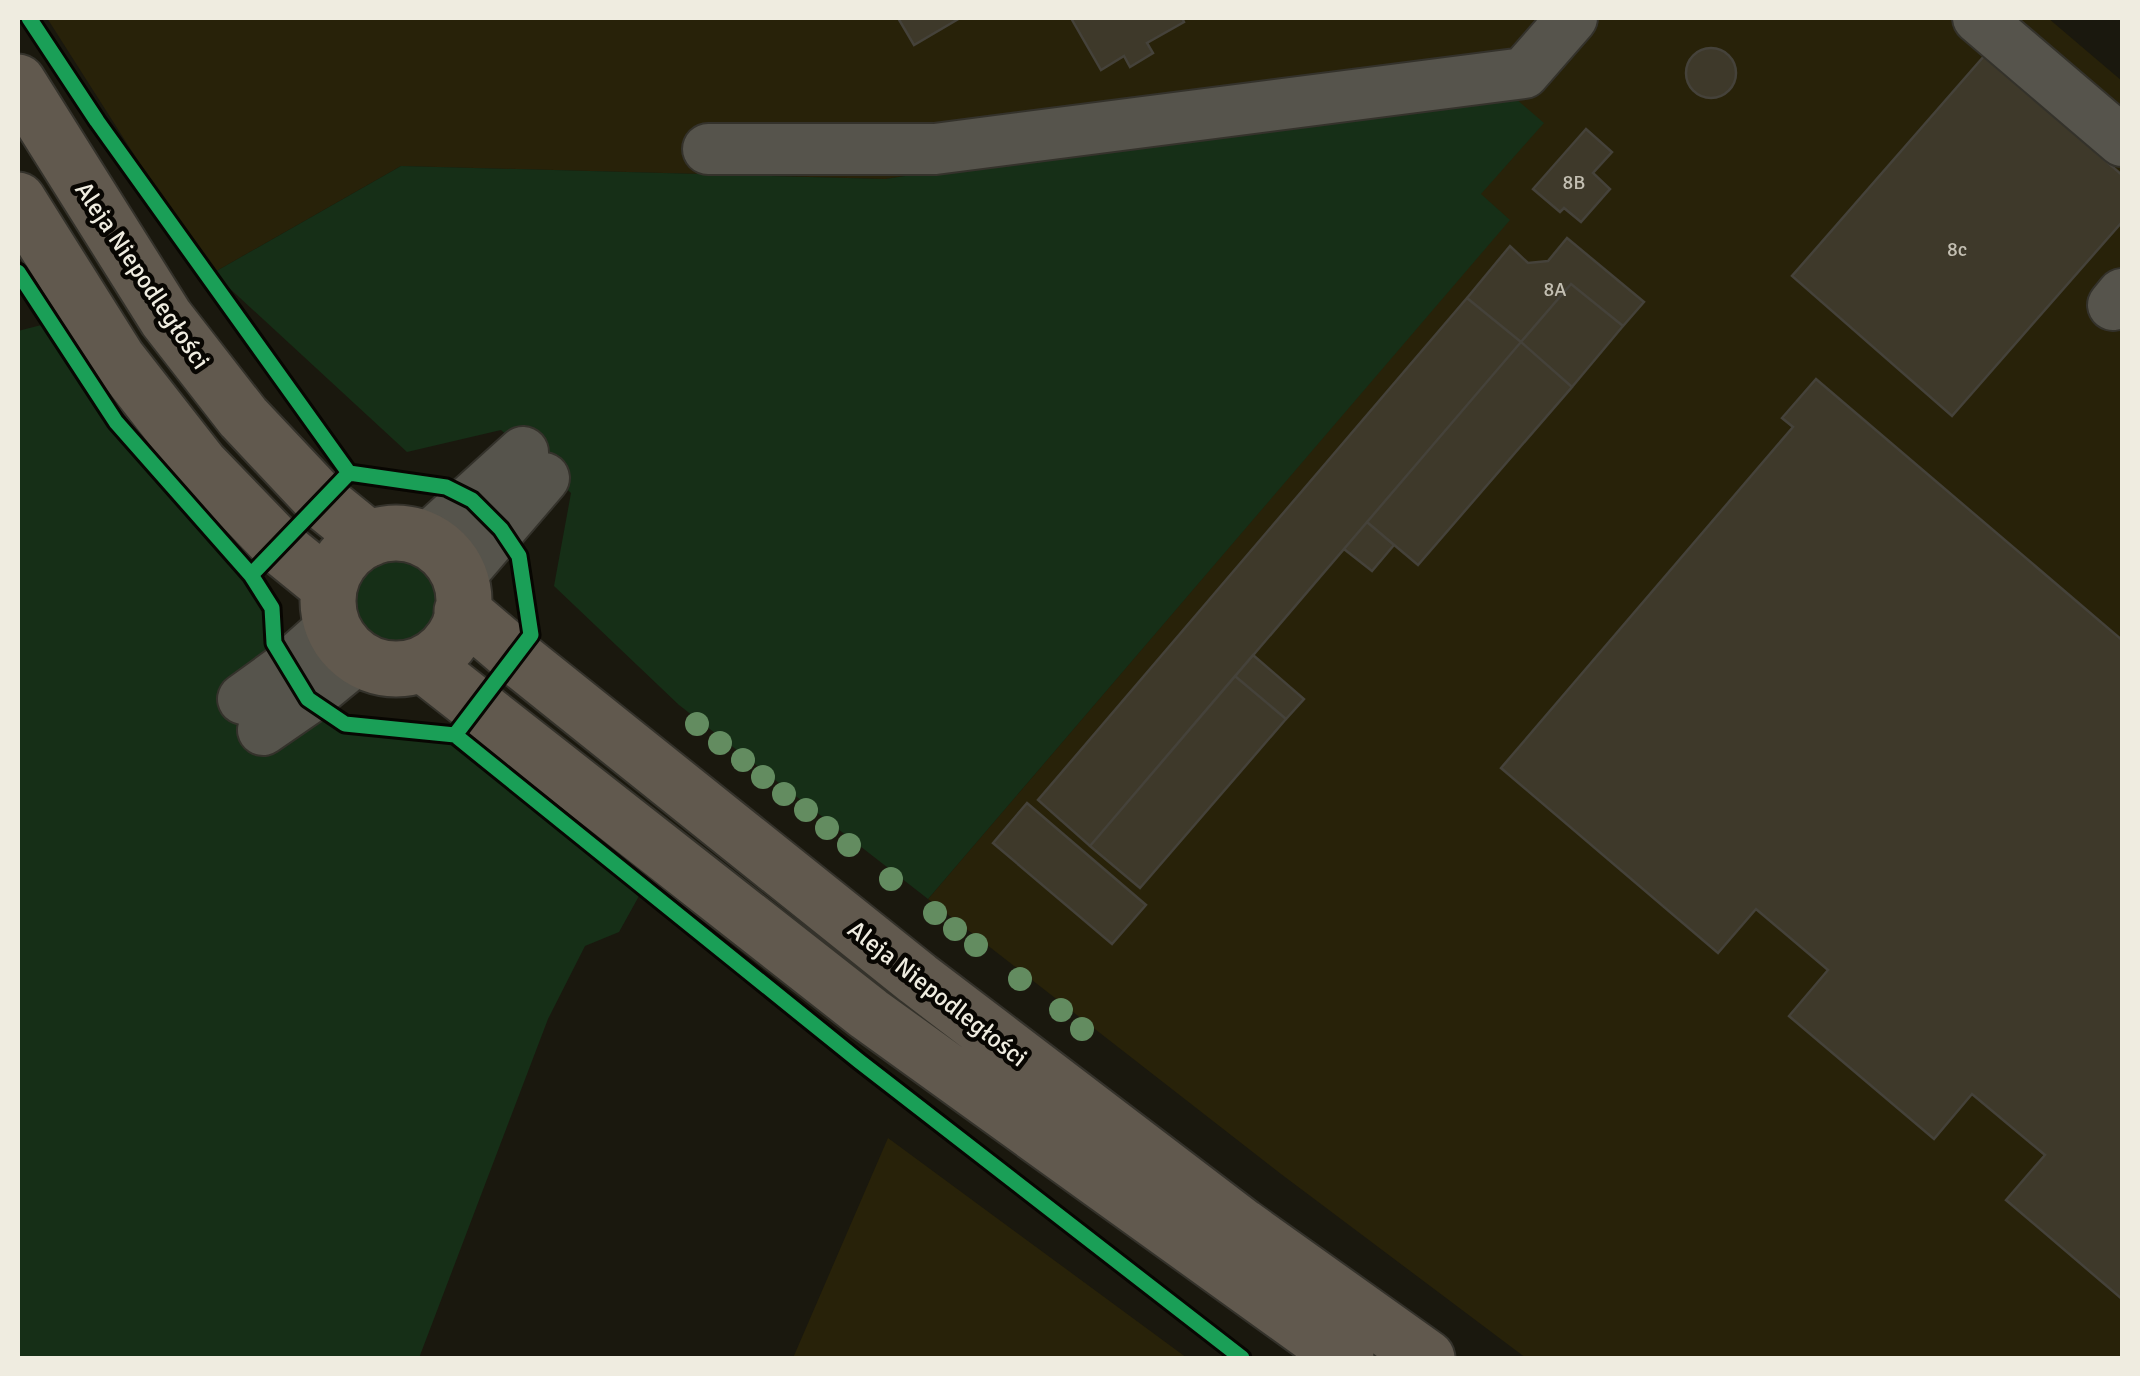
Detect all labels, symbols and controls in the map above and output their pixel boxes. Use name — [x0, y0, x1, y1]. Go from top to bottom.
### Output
house number: 8B — [1563, 170, 1585, 195]
street label: Aleja Niepodległości — [68, 176, 217, 375]
house number: 8c — [1947, 237, 1967, 262]
house number: 8A — [1543, 277, 1567, 302]
street label: Aleja Niepodległości — [842, 914, 1034, 1073]

